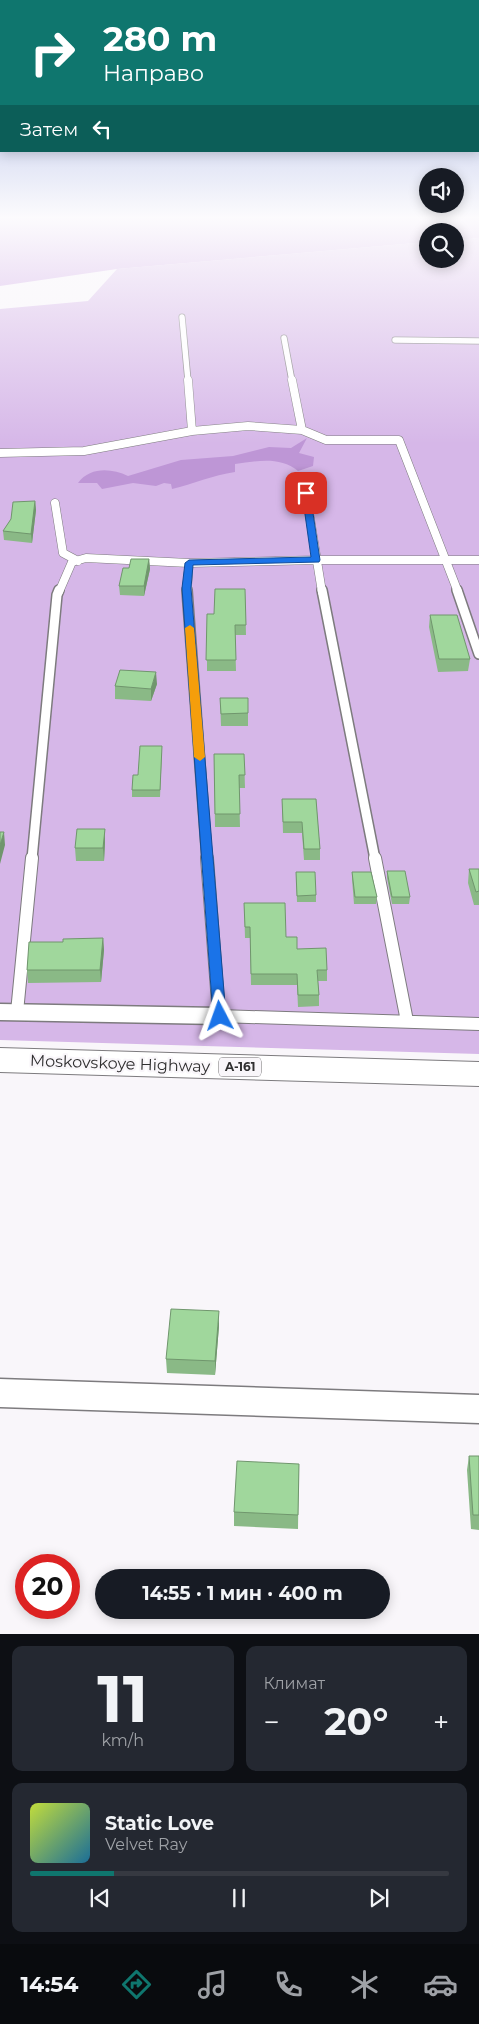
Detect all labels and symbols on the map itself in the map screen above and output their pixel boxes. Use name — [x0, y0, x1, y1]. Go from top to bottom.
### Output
pin — [285, 472, 327, 514]
position arrow — [193, 989, 245, 1041]
street label: Moskovskoye Highway — [30, 1051, 211, 1076]
road number: А-161 — [219, 1058, 261, 1076]
speed limit sign: 20 — [15, 1554, 80, 1619]

